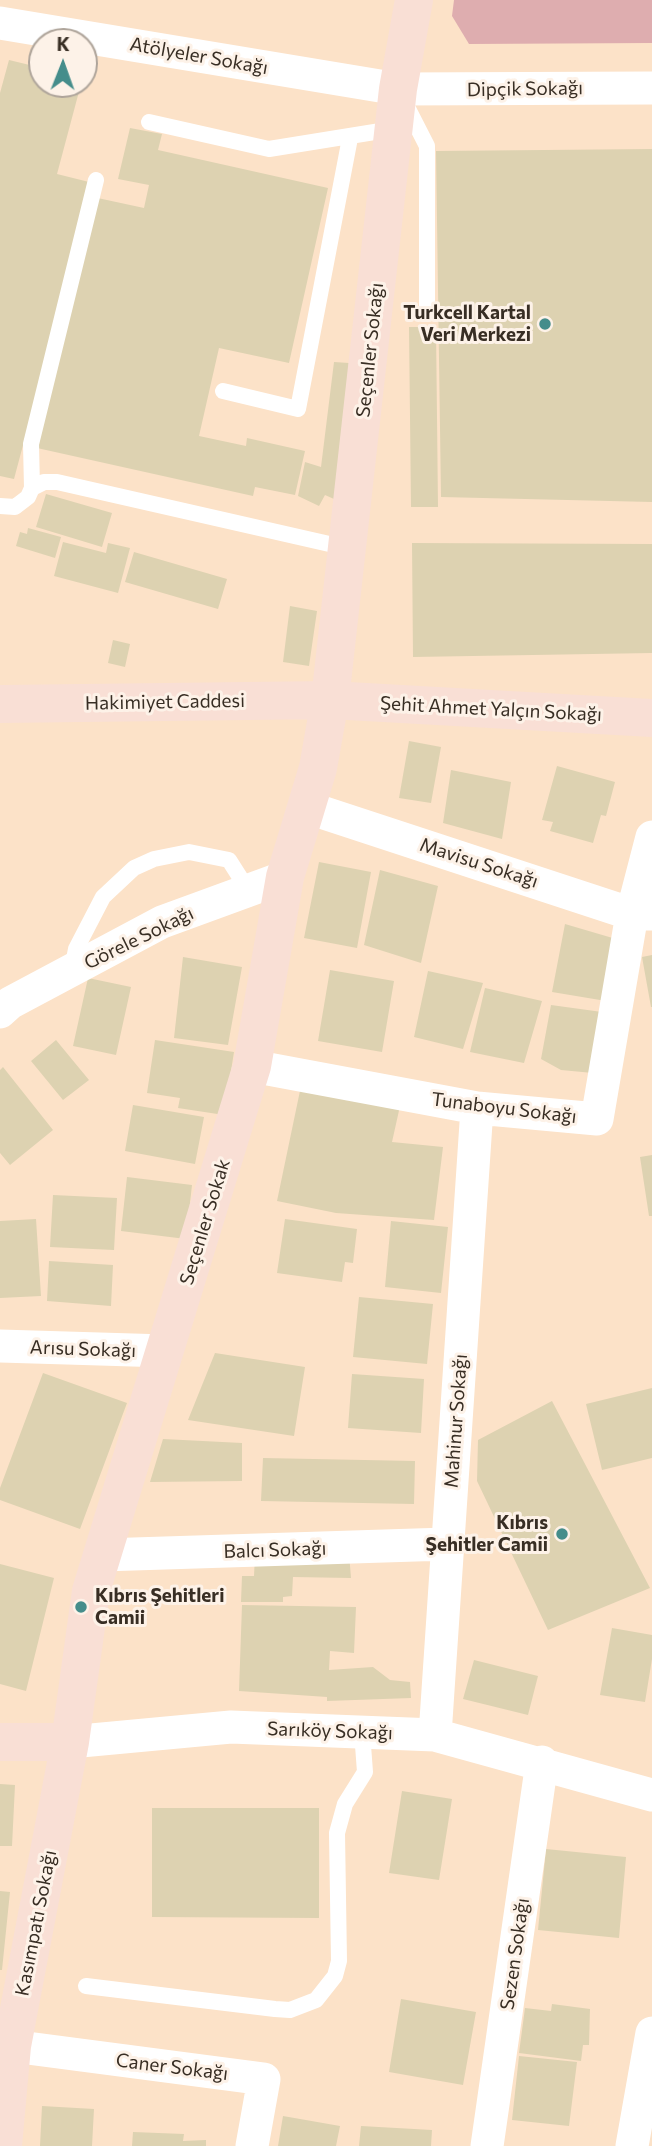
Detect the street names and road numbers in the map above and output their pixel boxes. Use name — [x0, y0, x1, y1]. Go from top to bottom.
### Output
street label: Atölyeler Sokağı — [128, 33, 270, 79]
street label: Dipçik Sokağı — [467, 77, 583, 101]
street label: Seçenler Sokağı — [352, 281, 388, 419]
street label: Hakimiyet Caddesi — [85, 689, 245, 715]
street label: Şehit Ahmet Yalçın Sokağı — [379, 692, 603, 726]
street label: Mavisu Sokağı — [417, 833, 541, 893]
street label: Görele Sokağı — [81, 902, 197, 974]
street label: Tunaboyu Sokağı — [430, 1088, 578, 1128]
street label: Seçenler Sokak — [175, 1156, 235, 1288]
street label: Arısu Sokağı — [29, 1336, 137, 1362]
street label: Mahinur Sokağı — [440, 1353, 472, 1489]
street label: Balcı Sokağı — [223, 1537, 327, 1563]
street label: Sarıköy Sokağı — [267, 1717, 393, 1745]
street label: Kasımpatı Sokağı — [11, 1848, 61, 1998]
street label: Sezen Sokağı — [496, 1896, 534, 2012]
street label: Caner Sokağı — [115, 2049, 229, 2085]

